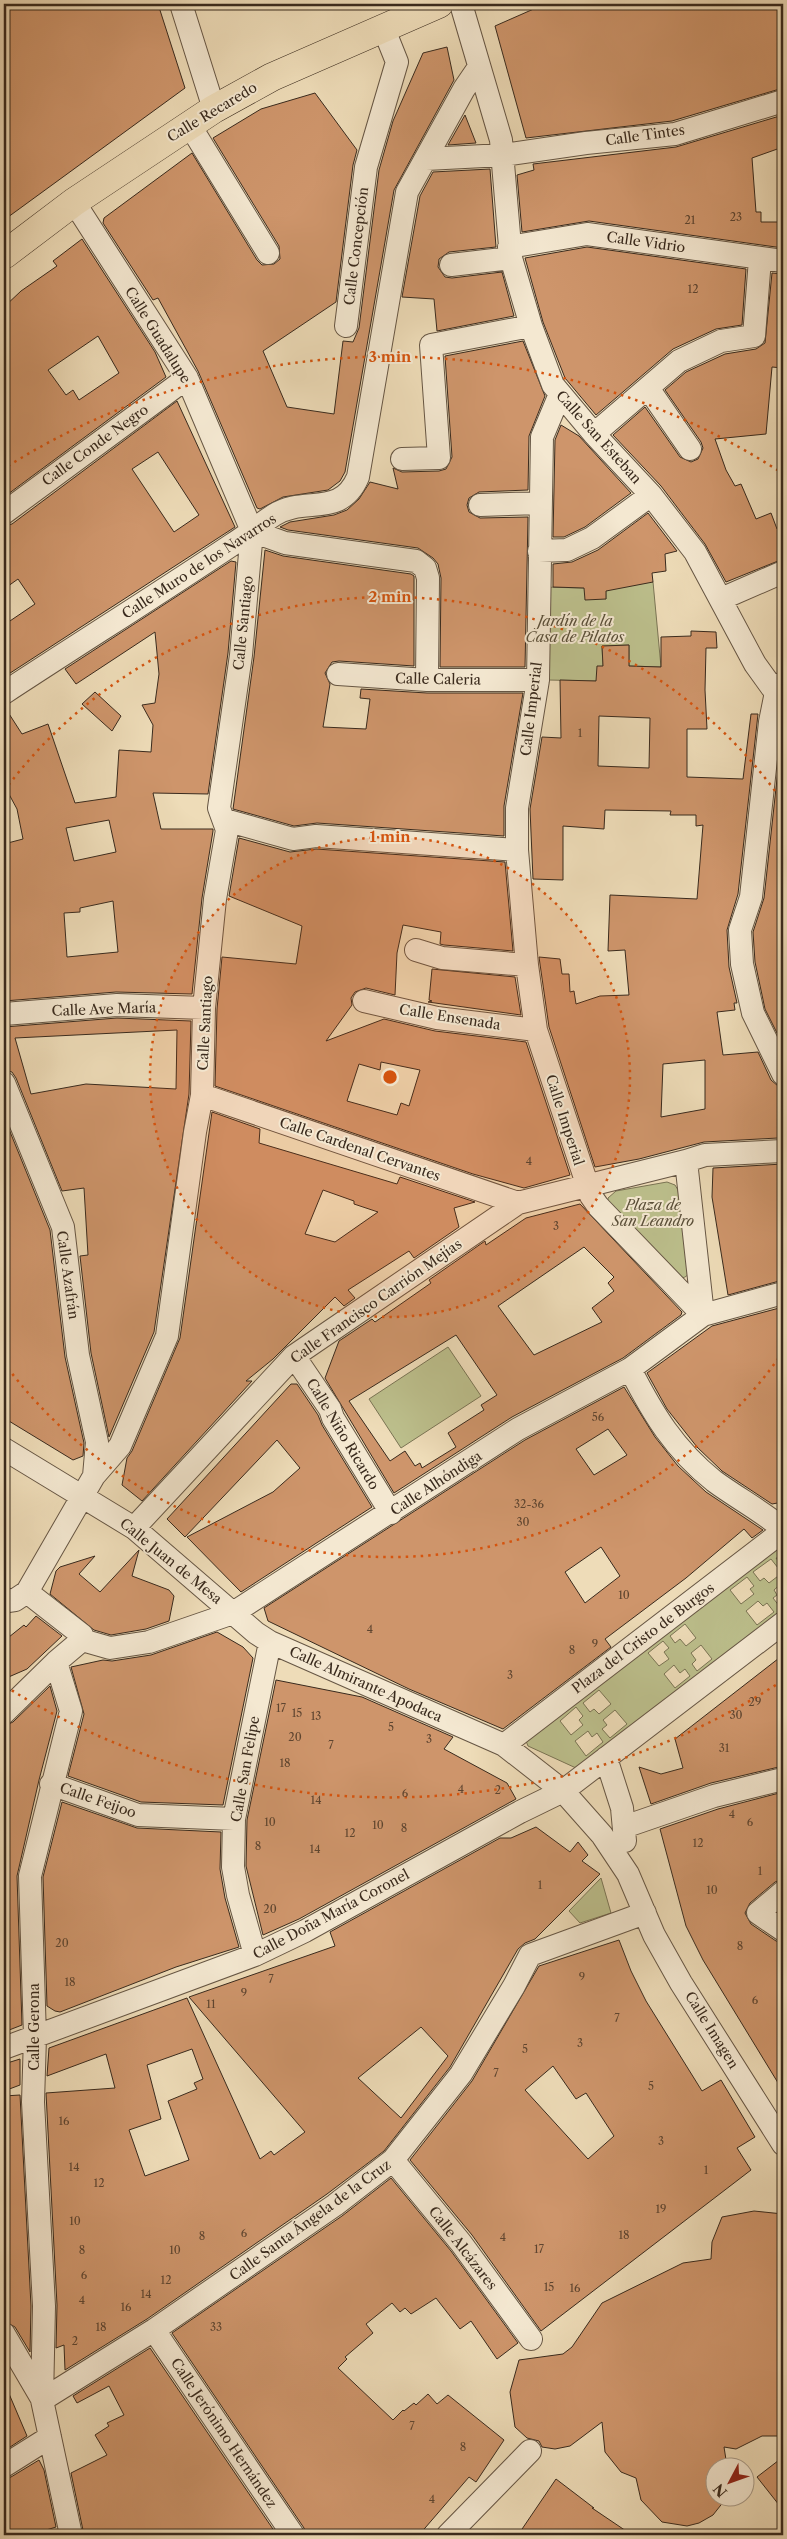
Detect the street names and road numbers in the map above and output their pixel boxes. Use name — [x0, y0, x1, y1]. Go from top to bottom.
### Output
street label: Calle Recaredo — [164, 78, 260, 146]
street label: Calle Tintes — [604, 121, 686, 149]
street label: Calle Concepción — [340, 186, 372, 306]
street label: Calle Vidrio — [606, 228, 686, 256]
street label: Calle Guadalupe — [121, 283, 195, 387]
street label: Calle San Esteban — [552, 387, 646, 488]
street label: Calle Conde Negro — [38, 400, 152, 490]
street label: Calle Muro de los Navarros — [118, 509, 280, 623]
street label: Calle Santiago — [229, 575, 257, 671]
street label: Calle Imperial — [516, 661, 546, 757]
street label: Calle Caleria — [395, 669, 482, 689]
street label: Calle Santiago — [194, 975, 216, 1071]
street label: Calle Ave María — [51, 998, 157, 1020]
street label: Calle Ensenada — [398, 1000, 503, 1034]
street label: Calle Imperial — [542, 1072, 588, 1168]
street label: Calle Cardenal Cervantes — [277, 1113, 443, 1185]
street label: Calle Azafrán — [53, 1229, 83, 1321]
street label: Calle Francisco Carrión Mejías — [287, 1235, 465, 1367]
street label: Calle Niño Ricardo — [303, 1375, 383, 1493]
street label: Calle Alhóndiga — [387, 1446, 486, 1519]
street label: Calle Juan de Mesa — [116, 1514, 226, 1608]
street label: Plaza del Cristo de Burgos — [568, 1579, 718, 1697]
street label: Calle Almirante Apodaca — [287, 1642, 446, 1726]
street label: Calle San Felipe — [227, 1714, 263, 1824]
street label: Calle Feijoo — [57, 1778, 139, 1822]
street label: Calle Doña María Coronel — [250, 1865, 412, 1963]
street label: Calle Gerona — [25, 1983, 43, 2071]
street label: Calle Imagen — [681, 1988, 743, 2072]
street label: Calle Santa Ángela de la Cruz — [226, 2155, 394, 2285]
street label: Calle Alcázares — [425, 2203, 501, 2293]
street label: Calle Jerónimo Hernández — [167, 2354, 281, 2512]

